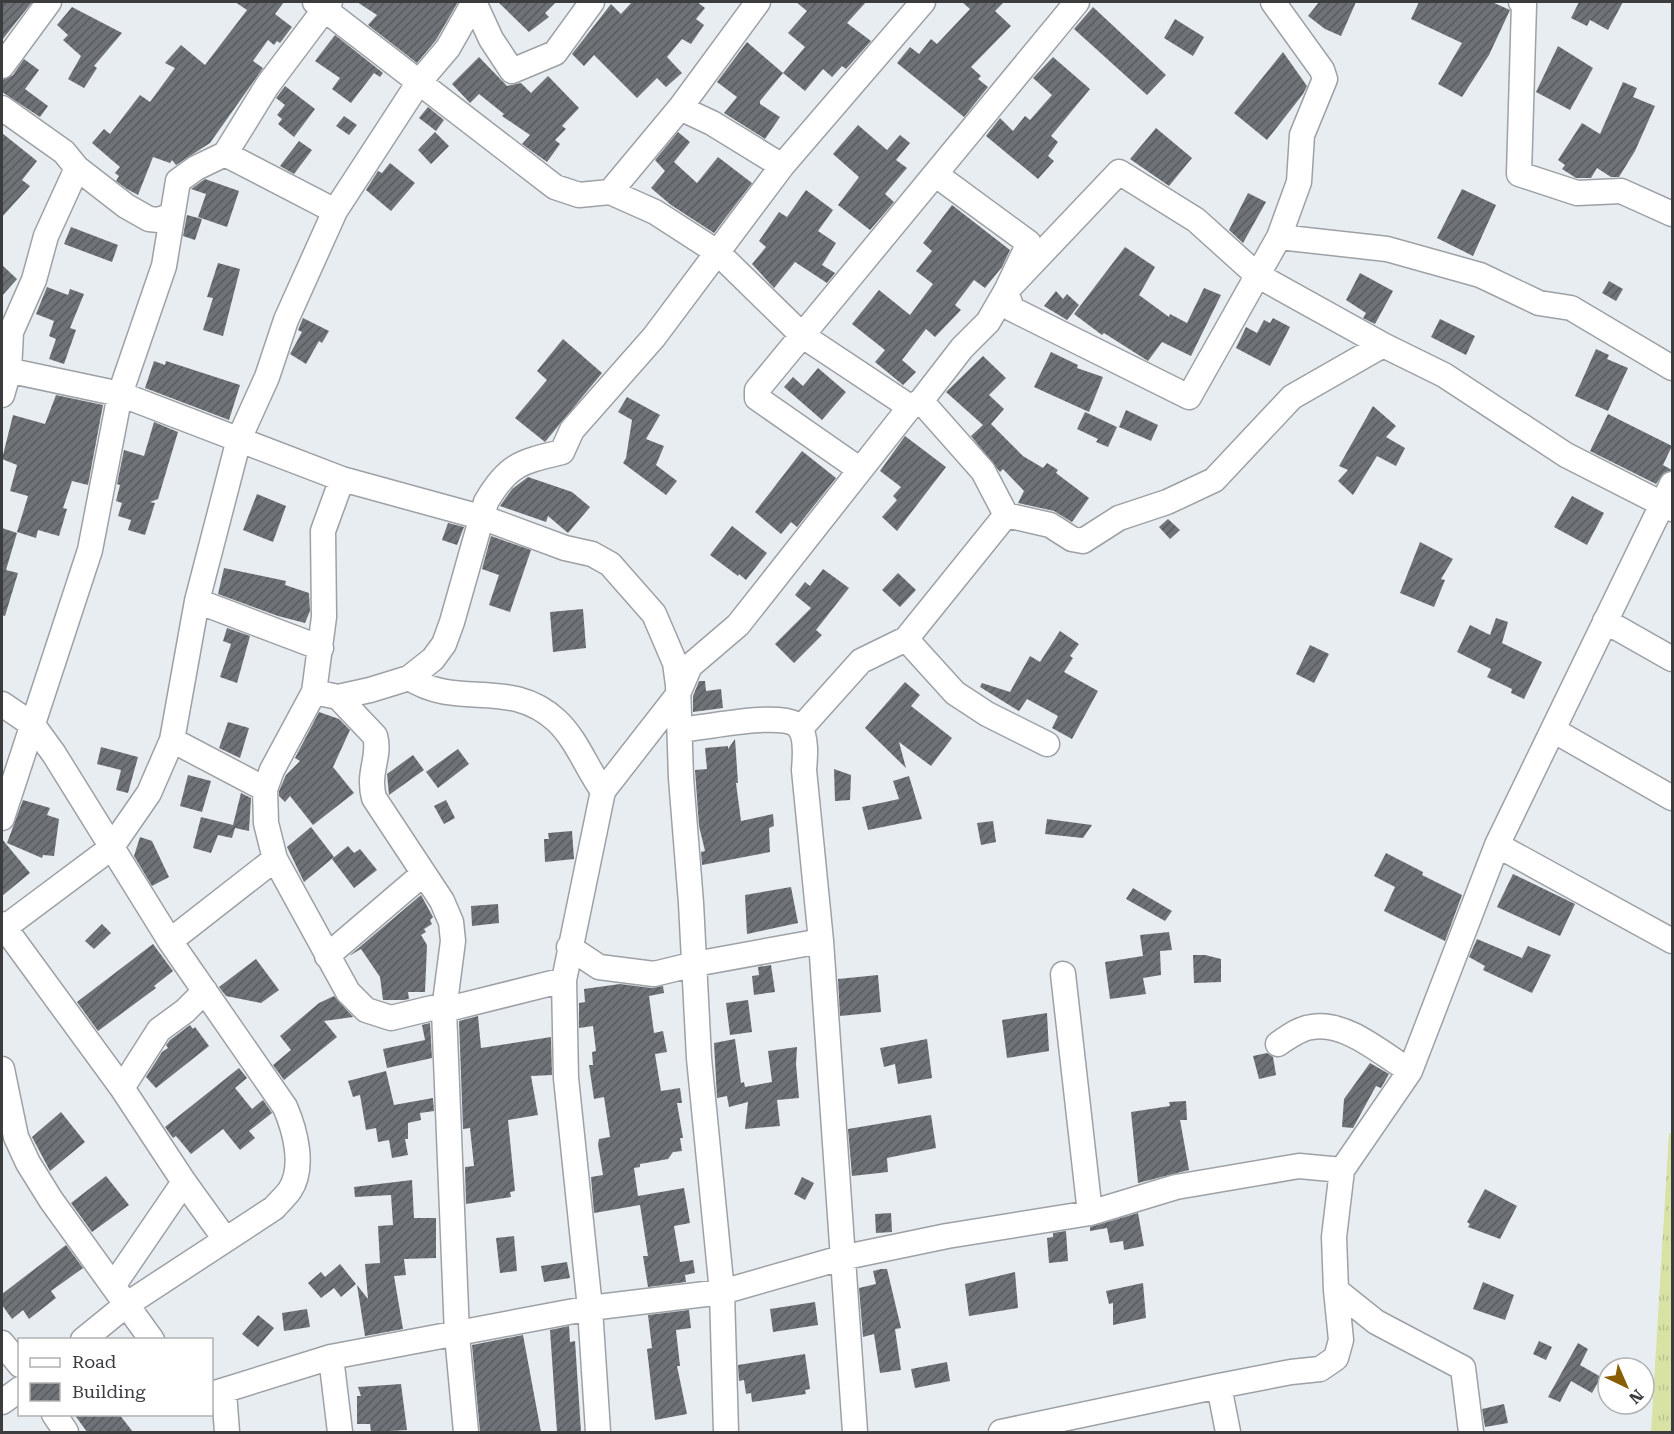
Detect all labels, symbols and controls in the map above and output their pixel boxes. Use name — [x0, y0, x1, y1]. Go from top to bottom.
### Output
legend — [18, 1338, 213, 1416]
text: Road — [72, 1351, 117, 1372]
north arrow — [1596, 1356, 1656, 1416]
text: Building — [72, 1381, 146, 1402]
text: N — [1625, 1385, 1647, 1408]

